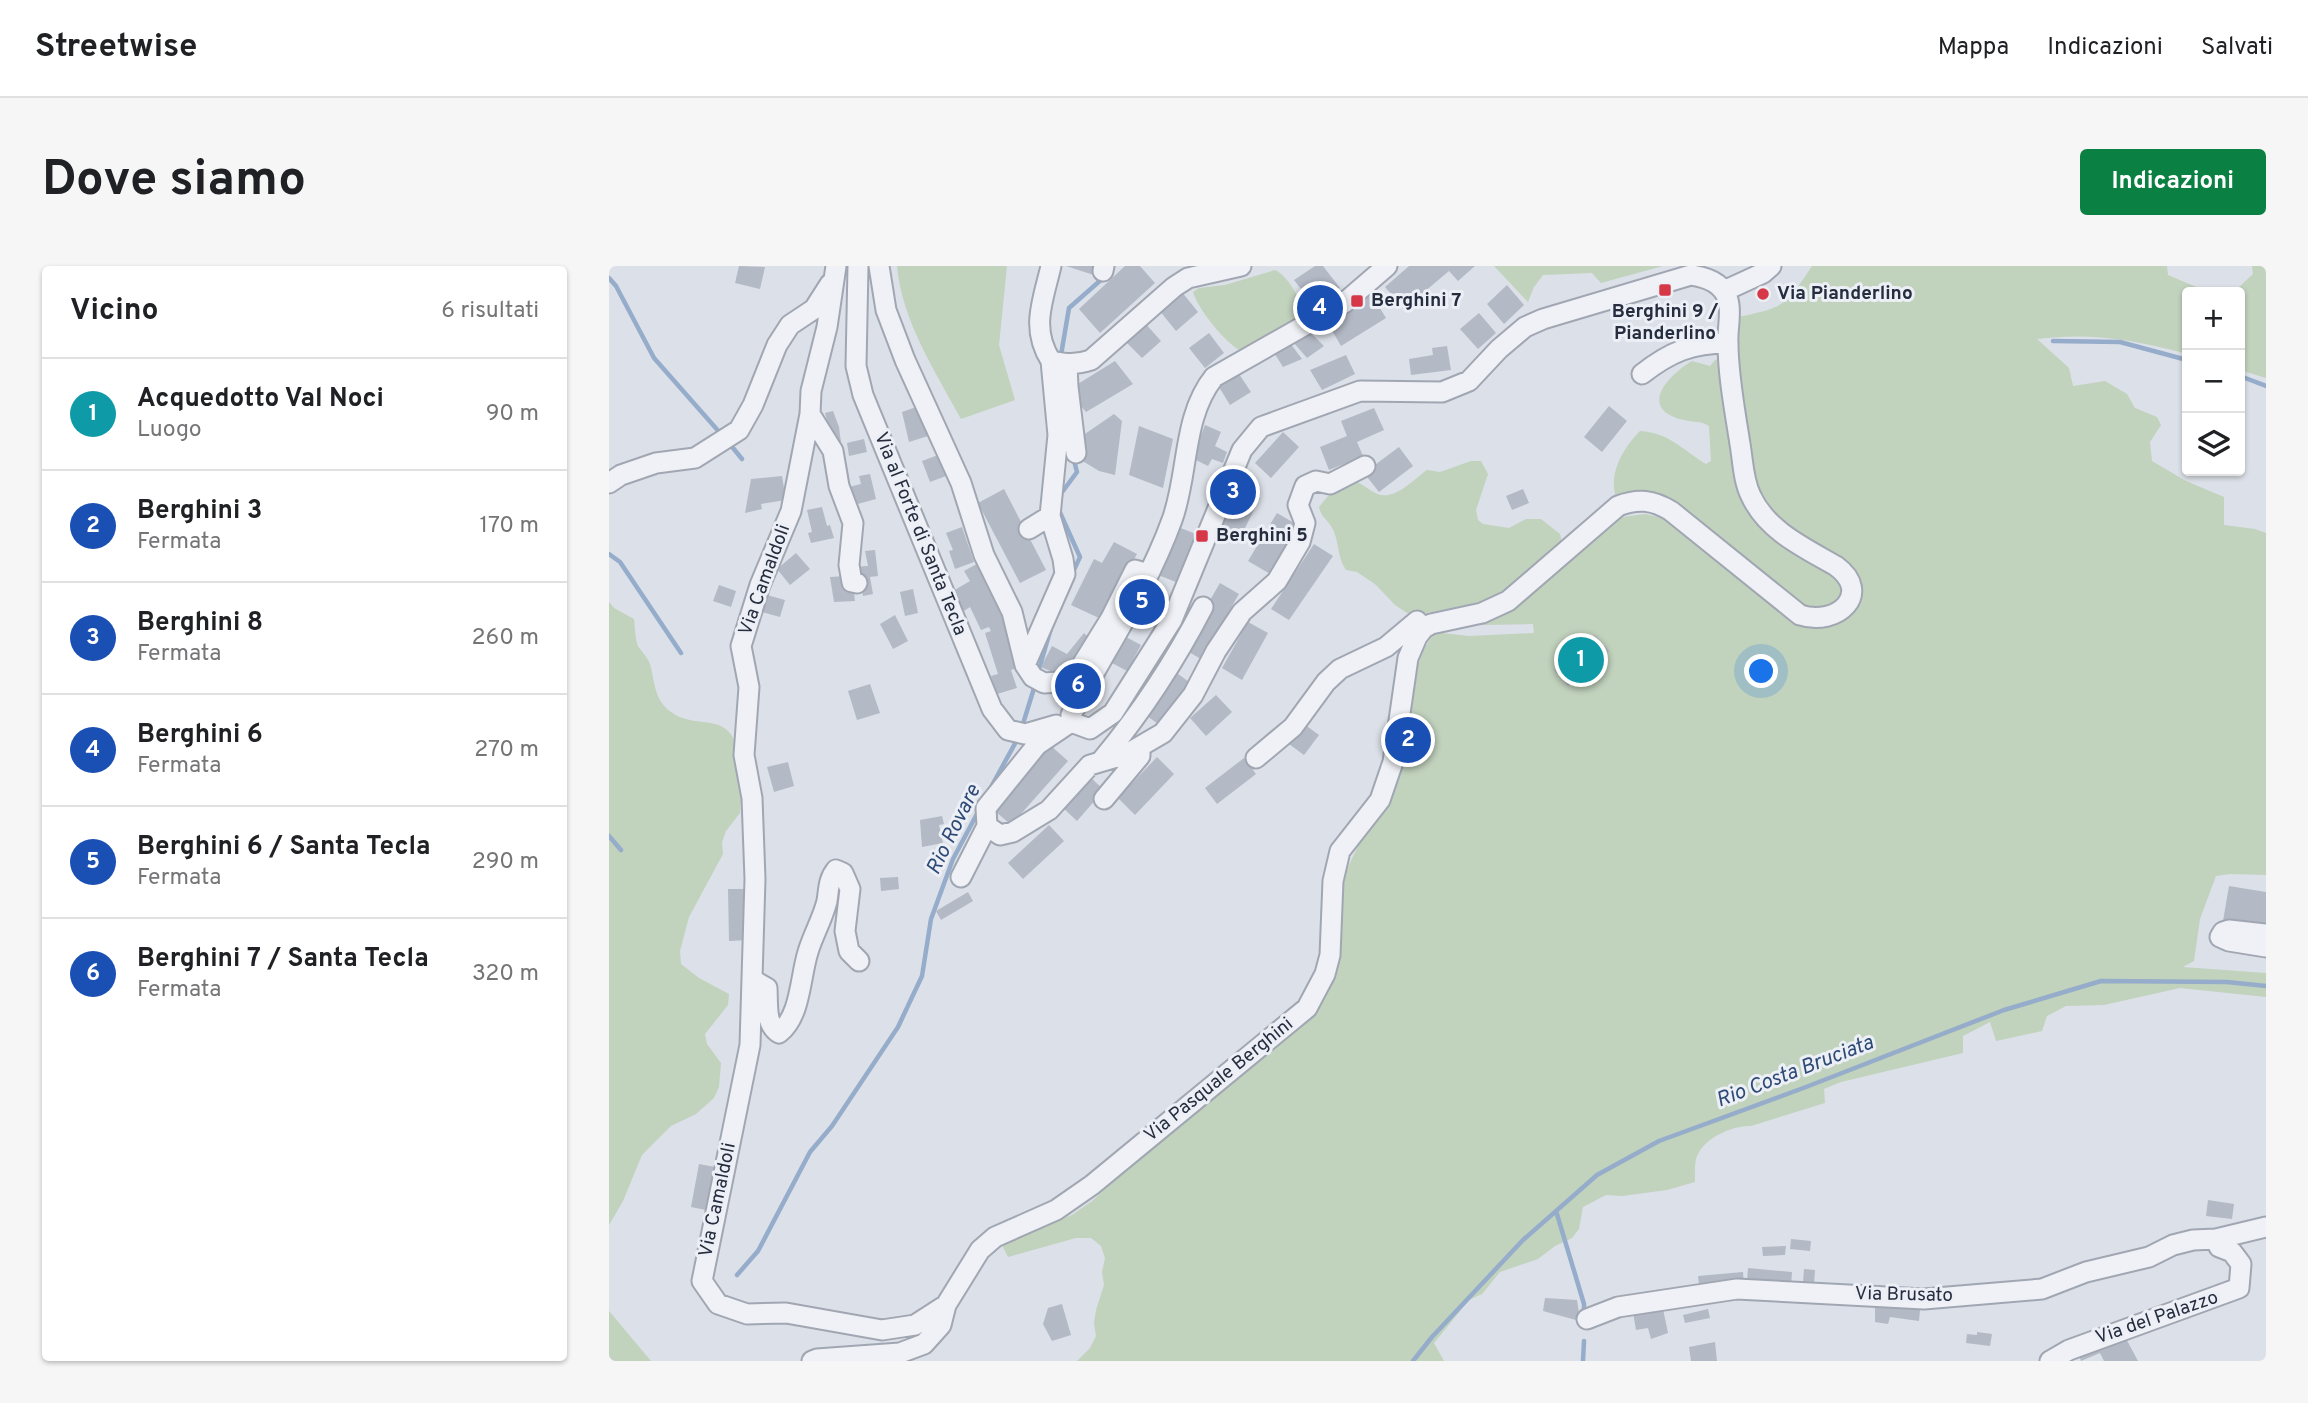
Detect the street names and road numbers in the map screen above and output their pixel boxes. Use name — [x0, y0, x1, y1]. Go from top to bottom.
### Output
street label: Via al Forte di Santa Tecla — [868, 429, 972, 639]
street label: Via Camaldoli — [734, 521, 796, 639]
street label: Via Pasquale Berghini — [1140, 1013, 1298, 1147]
street label: Via Camaldoli — [694, 1141, 742, 1259]
street label: Via Brusato — [1855, 1282, 1953, 1308]
street label: Via del Palazzo — [2092, 1286, 2222, 1350]

